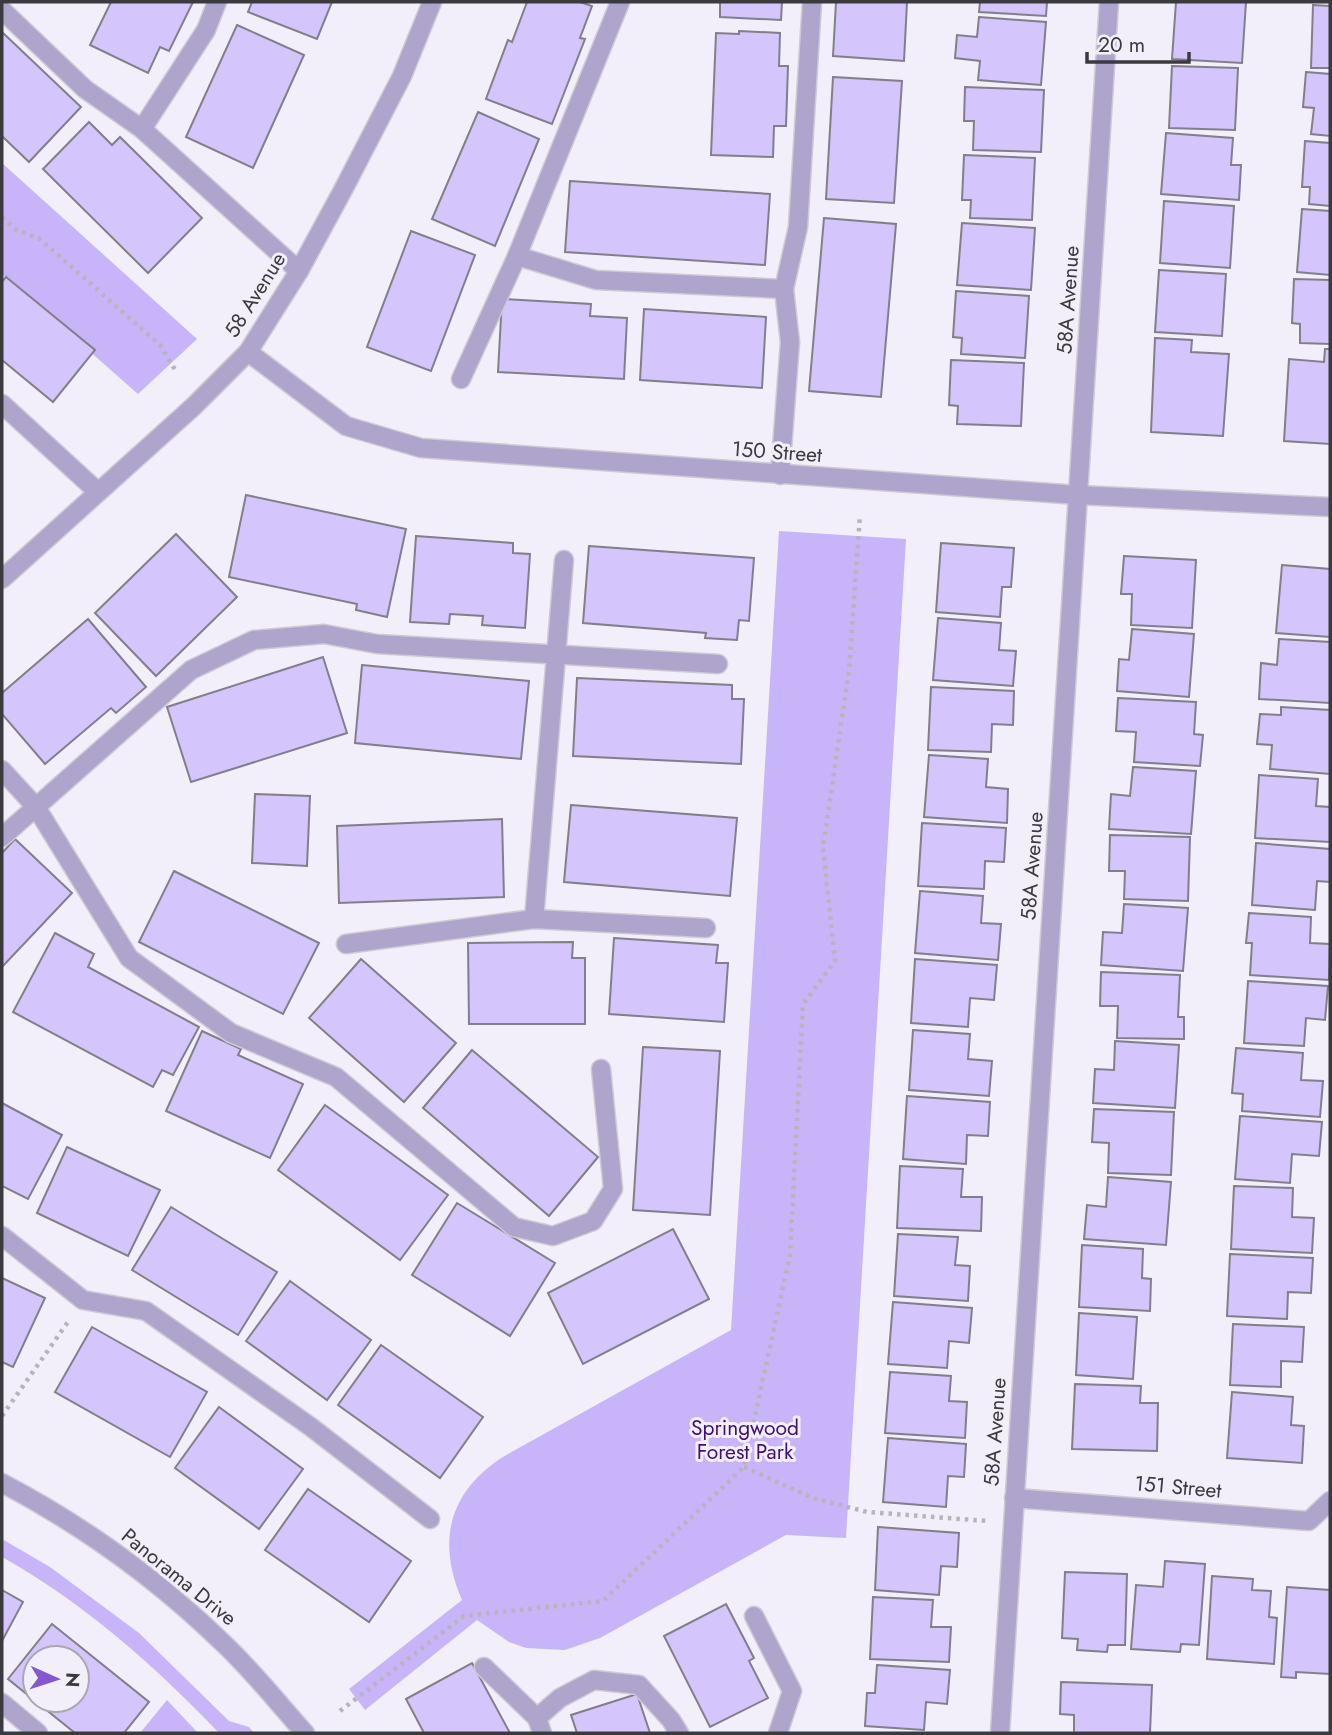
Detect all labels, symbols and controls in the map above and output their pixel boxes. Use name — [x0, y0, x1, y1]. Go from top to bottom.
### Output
scale bar — [1087, 21, 1188, 65]
text: 20 m — [1098, 30, 1145, 60]
street label: 58A Avenue — [1049, 245, 1087, 355]
street label: 58 Avenue — [217, 247, 293, 343]
street label: 150 Street — [731, 434, 823, 470]
street label: 58A Avenue — [1013, 811, 1051, 921]
street label: 58A Avenue — [976, 1377, 1014, 1487]
park label: Springwood Forest Park — [691, 1413, 799, 1467]
street label: 151 Street — [1133, 1468, 1223, 1506]
street label: Panorama Drive — [115, 1521, 243, 1633]
north arrow — [21, 1644, 91, 1714]
text: N — [59, 1672, 86, 1688]

